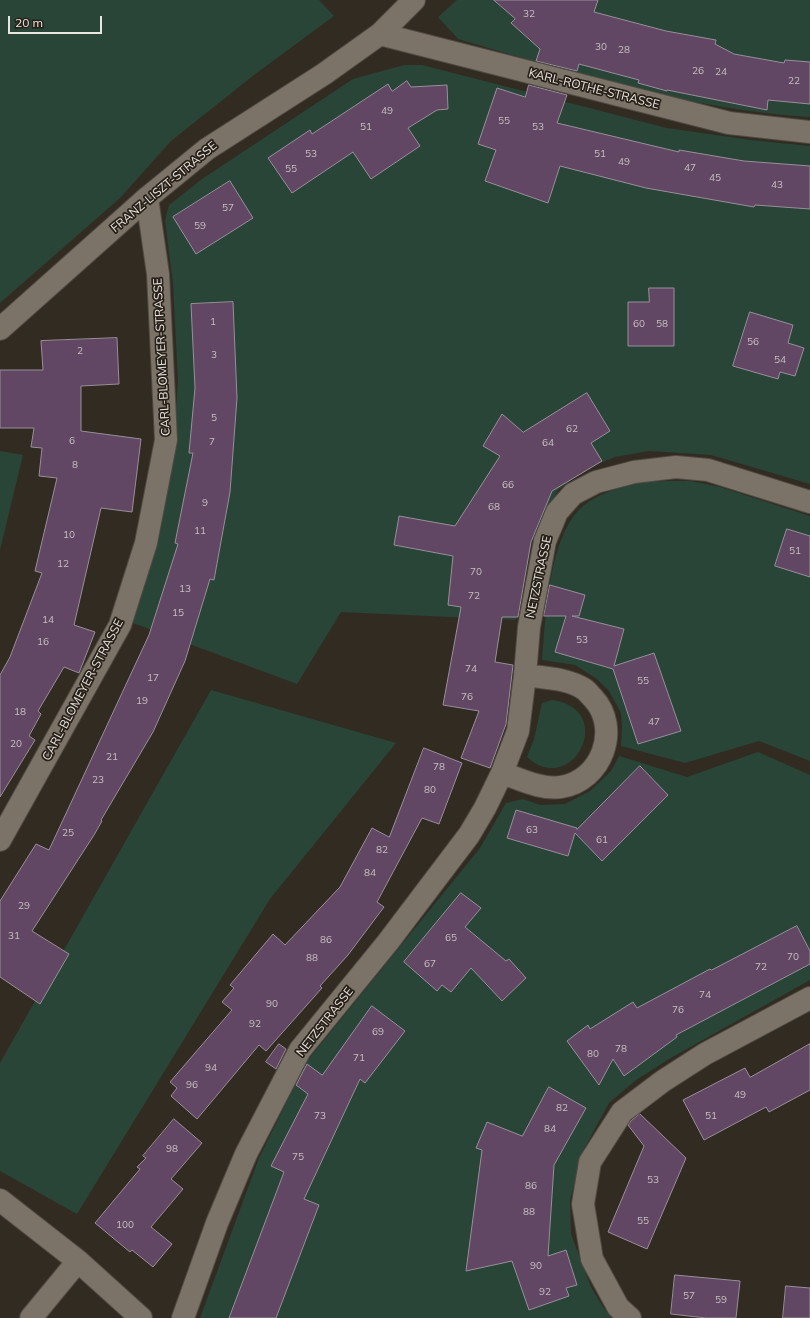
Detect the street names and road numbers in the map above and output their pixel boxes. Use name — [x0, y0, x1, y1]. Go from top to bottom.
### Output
street label: KARL-ROTHE-STRASSE — [527, 66, 661, 112]
street label: FRANZ-LISZT-STRASSE — [108, 138, 220, 236]
street label: CARL-BLOMEYER-STRASSE — [151, 278, 173, 436]
street label: NETZSTRASSE — [523, 535, 555, 619]
street label: CARL-BLOMEYER-STRASSE — [40, 617, 126, 763]
street label: NETZSTRASSE — [294, 985, 356, 1059]

